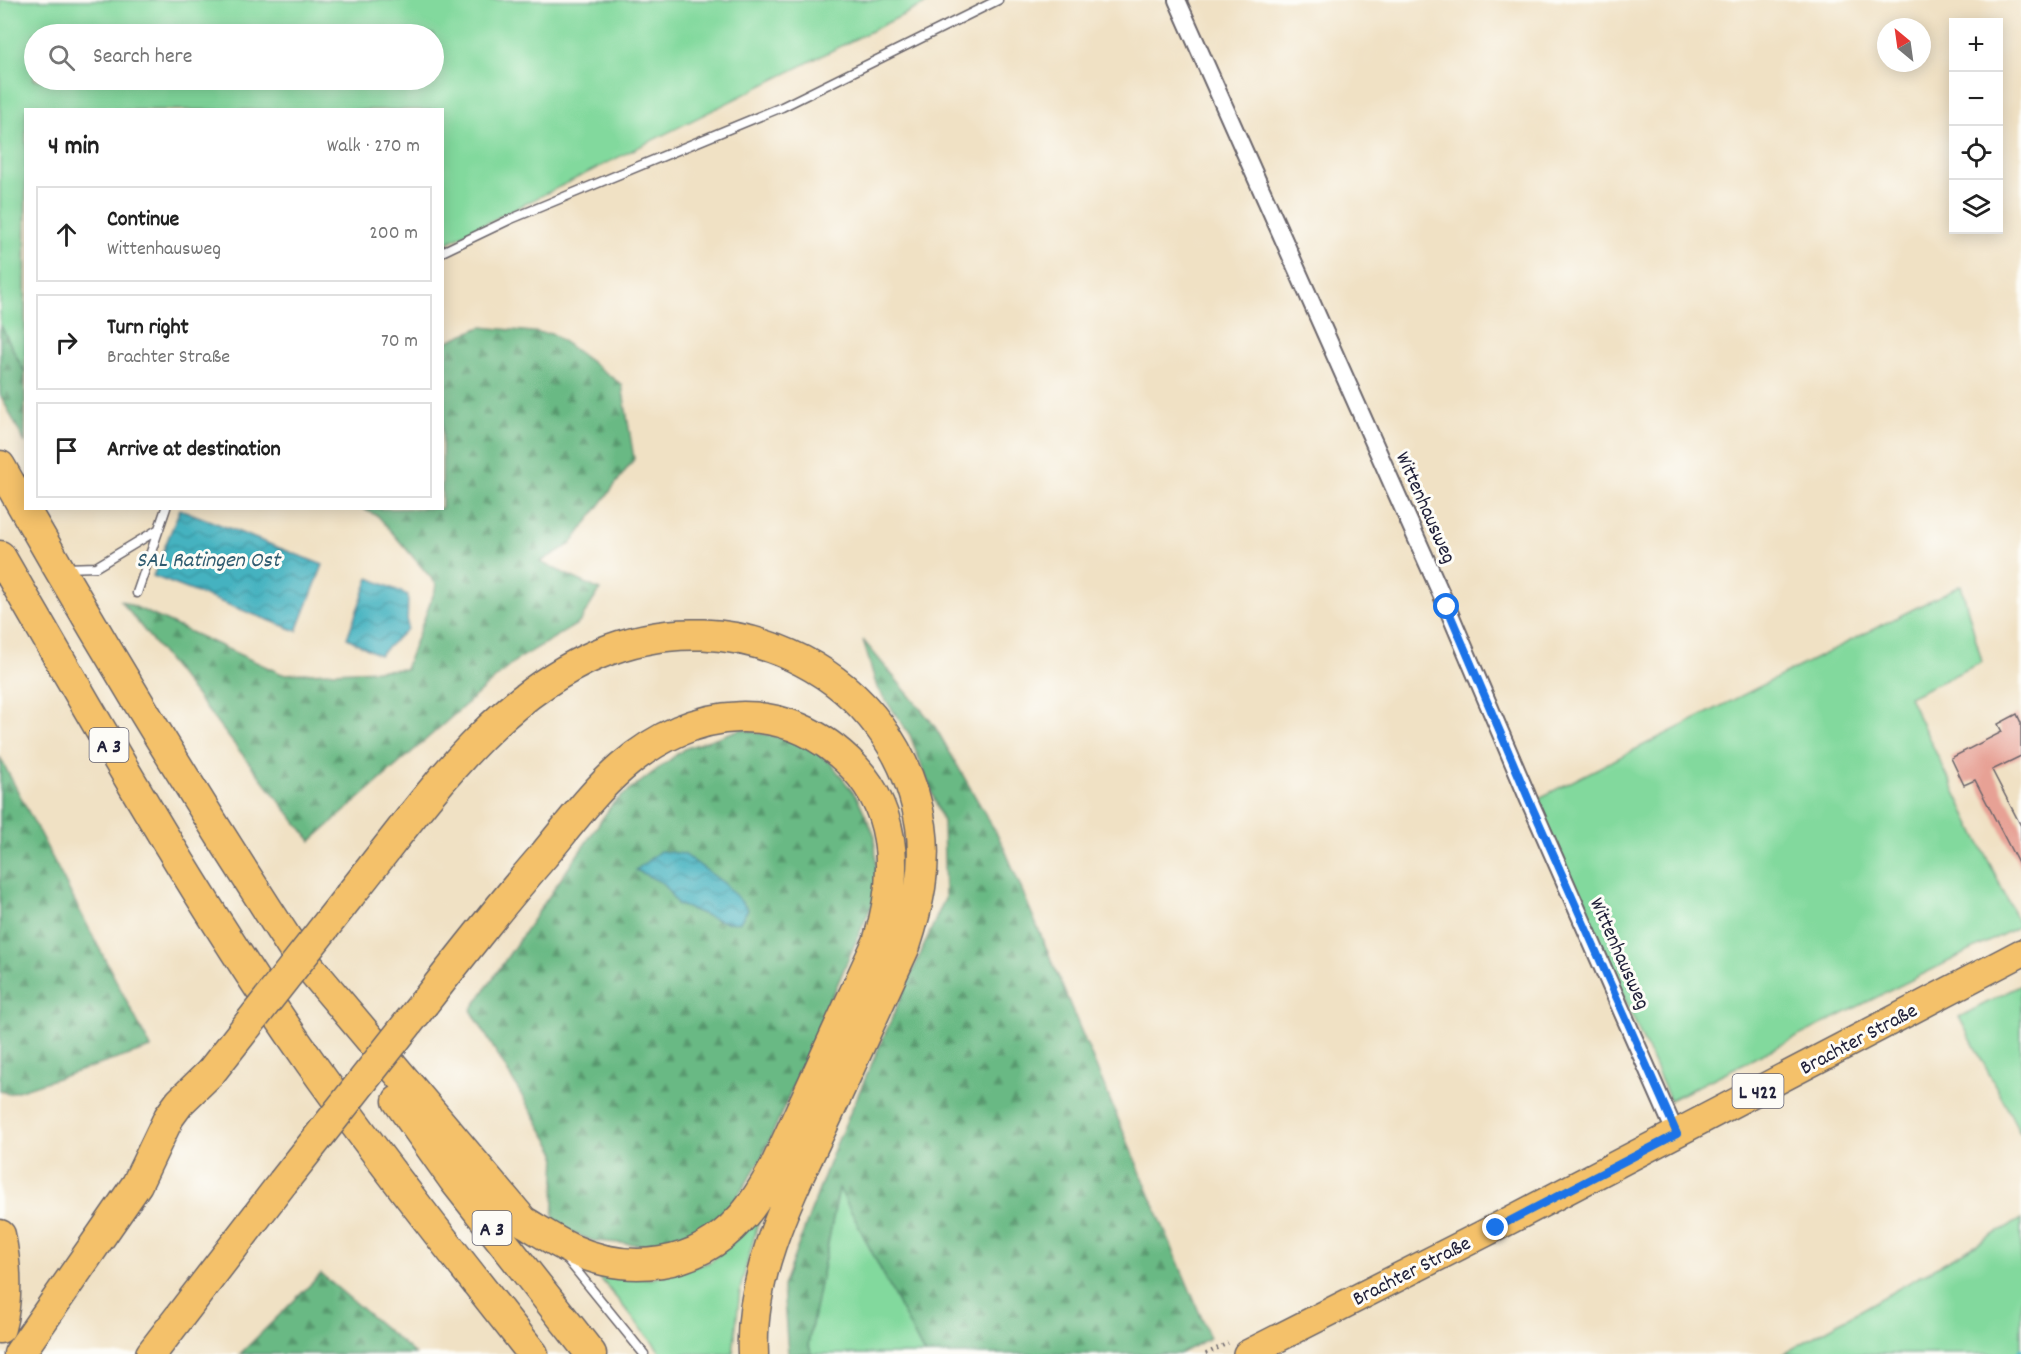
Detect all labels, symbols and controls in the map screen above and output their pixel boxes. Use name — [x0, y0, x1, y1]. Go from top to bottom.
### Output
north arrow — [1877, 18, 1931, 72]
map controls — [1949, 18, 2003, 234]
button: + — [1949, 18, 2003, 72]
search box — [24, 24, 444, 90]
icon: search — [45, 41, 78, 74]
text: Search here — [93, 42, 192, 73]
button: − — [1949, 72, 2003, 126]
button: locate — [1949, 126, 2003, 180]
text: 4 min — [48, 129, 99, 166]
text: Walk · 270 m — [327, 133, 420, 161]
button: layers — [1949, 180, 2003, 234]
text: Continue — [107, 205, 179, 236]
icon: ahead — [50, 218, 83, 251]
text: 200 m — [369, 220, 418, 248]
text: Wittenhausweg — [107, 236, 221, 264]
text: Turn right — [107, 313, 189, 344]
icon: right — [50, 326, 83, 359]
text: 70 m — [381, 328, 418, 356]
text: Brachter Straße — [107, 344, 230, 372]
icon: arrive — [50, 434, 83, 467]
text: Arrive at destination — [107, 435, 281, 466]
street label: Wittenhausweg — [1386, 447, 1462, 569]
water label: SAL Ratingen Ost — [136, 546, 282, 577]
route start — [1433, 593, 1459, 619]
road number: A 3 — [90, 728, 128, 762]
street label: Wittenhausweg — [1580, 893, 1656, 1015]
street label: Brachter Straße — [1795, 997, 1923, 1084]
road number: L 422 — [1732, 1074, 1784, 1108]
road number: A 3 — [472, 1211, 512, 1245]
route end — [1482, 1214, 1508, 1240]
street label: Brachter Straße — [1348, 1230, 1477, 1315]

